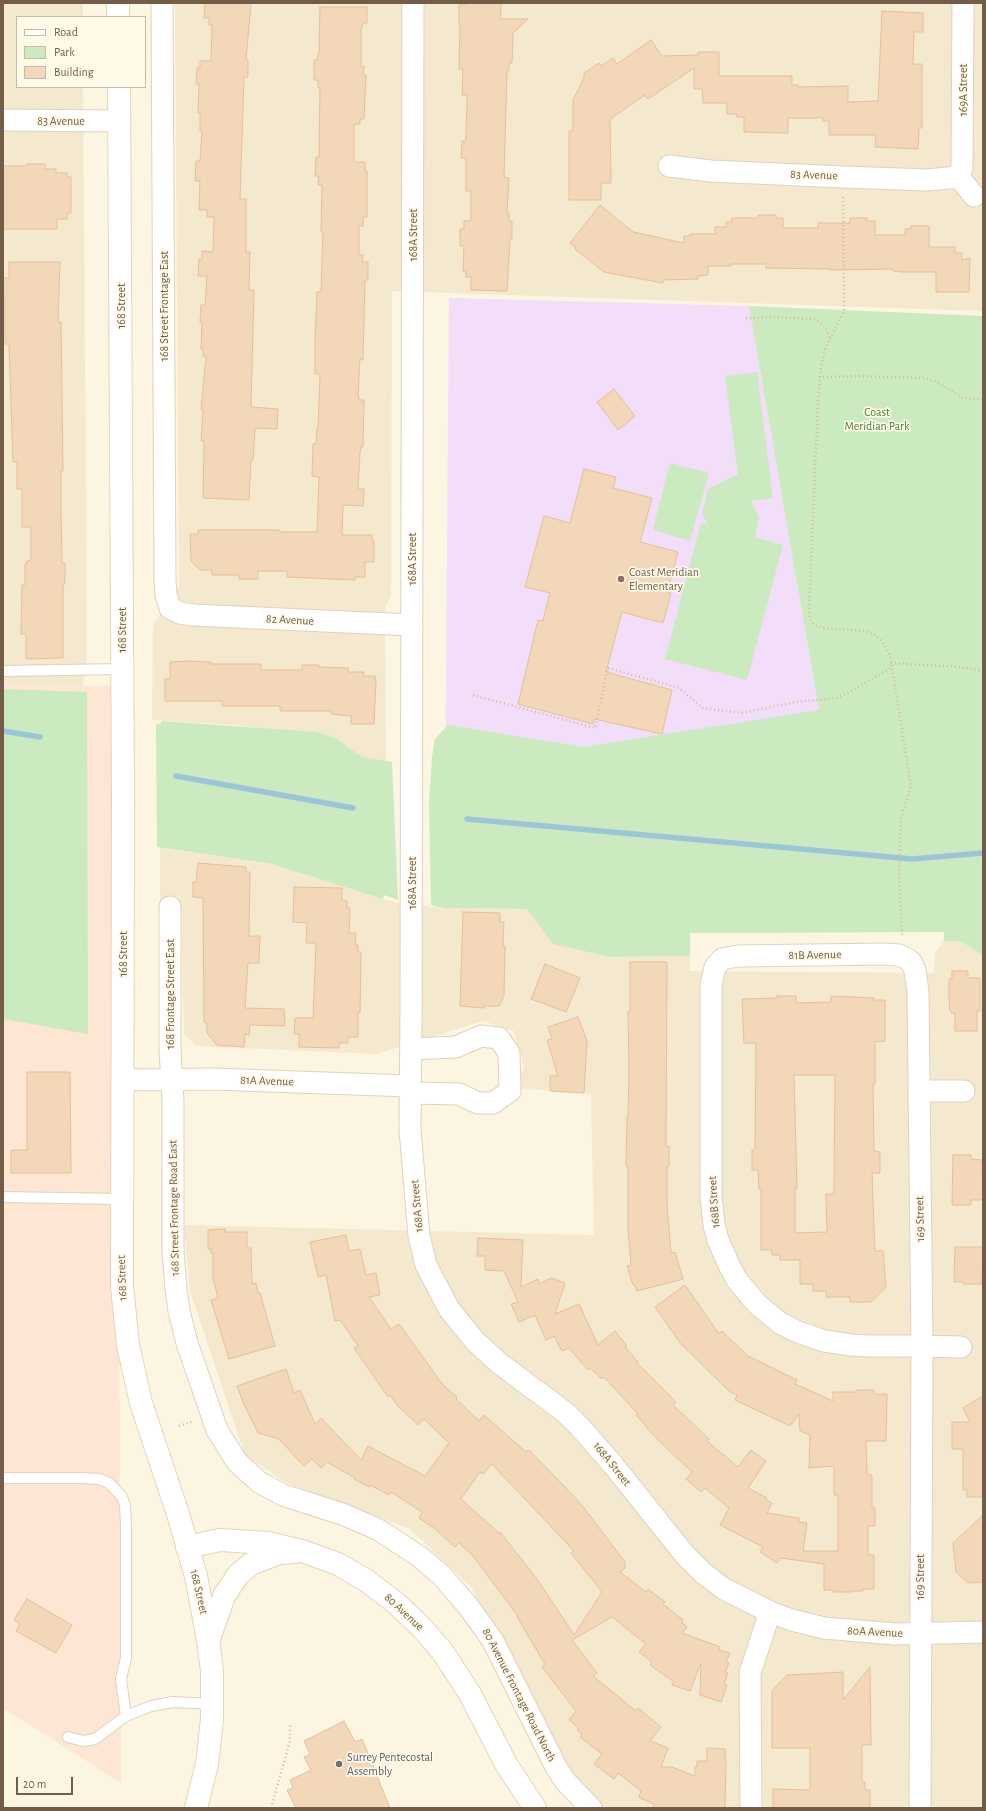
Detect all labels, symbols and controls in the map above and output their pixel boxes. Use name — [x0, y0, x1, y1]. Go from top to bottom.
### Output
legend — [16, 16, 146, 88]
text: Road — [54, 26, 78, 38]
text: Park — [54, 46, 75, 58]
street label: 169A Street — [956, 64, 970, 116]
text: Building — [54, 66, 94, 78]
street label: 83 Avenue — [37, 114, 85, 128]
street label: 83 Avenue — [790, 167, 838, 183]
street label: 168A Street — [406, 209, 420, 261]
street label: 168 Street Frontage East — [157, 251, 171, 361]
street label: 168 Street — [114, 283, 128, 329]
park label: Coast Meridian Park — [845, 405, 909, 433]
street label: 168A Street — [405, 533, 419, 585]
place label: Coast Meridian Elementary — [629, 565, 699, 593]
marker: Coast Meridian Elementary — [616, 574, 626, 584]
street label: 168 Street — [115, 607, 129, 653]
street label: 82 Avenue — [266, 612, 314, 628]
street label: 168A Street — [405, 857, 419, 909]
street label: 168 Street — [116, 931, 130, 977]
street label: 168 Frontage Street East — [163, 939, 177, 1049]
street label: 81B Avenue — [788, 947, 842, 963]
street label: 81A Avenue — [240, 1073, 294, 1089]
street label: 168 Street Frontage Road East — [166, 1140, 182, 1276]
street label: 168B Street — [705, 1175, 723, 1229]
street label: 168A Street — [408, 1179, 426, 1233]
street label: 169 Street — [912, 1196, 928, 1242]
street label: 168 Street — [114, 1255, 130, 1301]
street label: 168A Street — [590, 1439, 634, 1489]
street label: 169 Street — [913, 1554, 927, 1600]
street label: 168 Street — [187, 1568, 211, 1616]
street label: 80 Avenue — [381, 1590, 427, 1634]
street label: 80A Avenue — [847, 1623, 903, 1641]
street label: 80 Avenue Frontage Road North — [479, 1626, 559, 1764]
place label: Surrey Pentecostal Assembly — [347, 1750, 433, 1778]
marker: Surrey Pentecostal Assembly — [334, 1759, 344, 1769]
scale bar — [18, 1769, 75, 1795]
text: 20 m — [23, 1778, 46, 1790]

